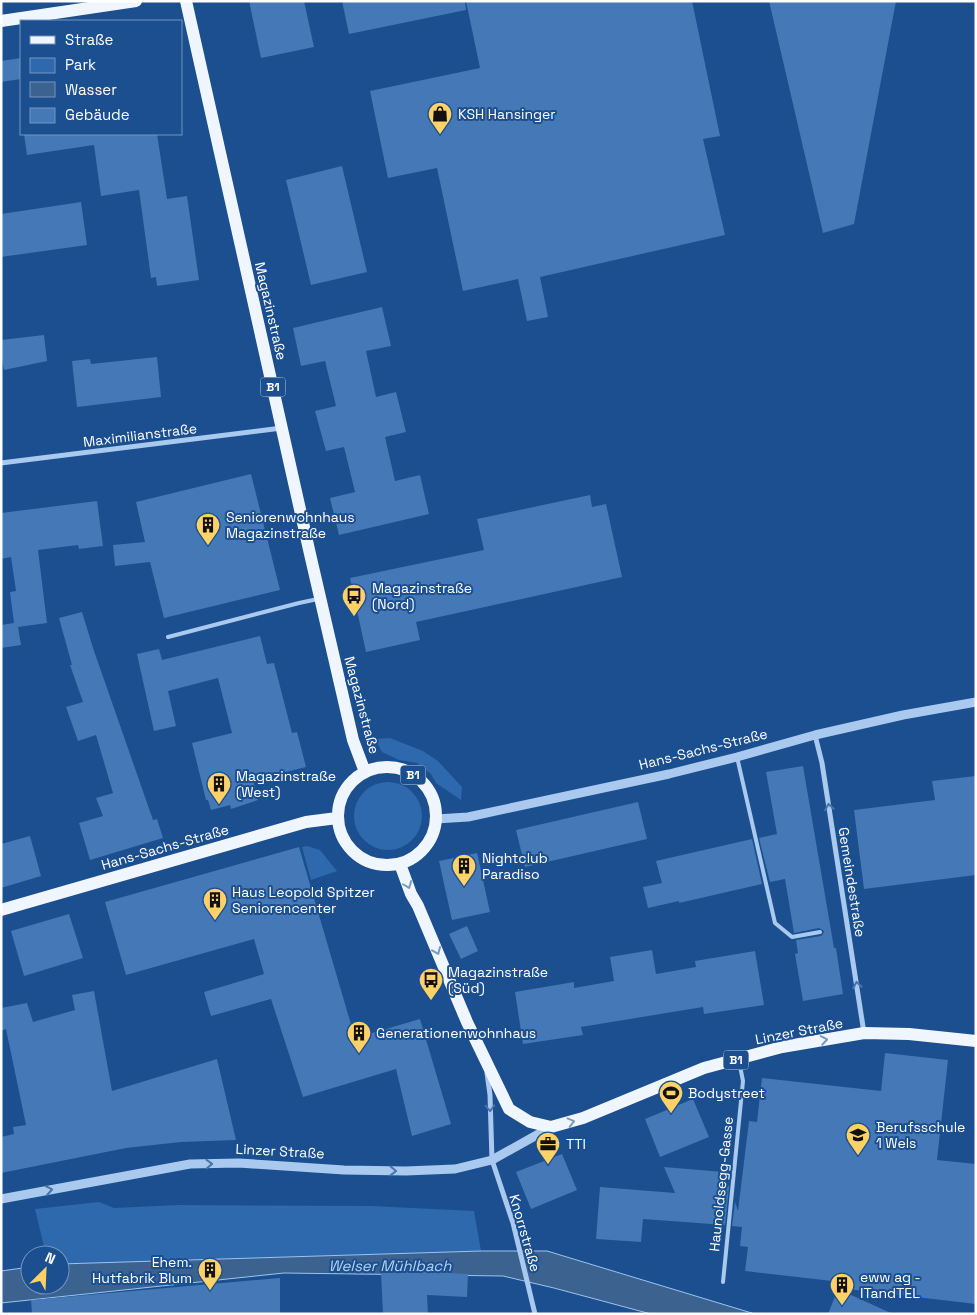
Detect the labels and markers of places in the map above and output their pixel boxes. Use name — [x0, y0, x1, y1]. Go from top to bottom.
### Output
shop icon: KSH Hansinger — [427, 101, 453, 135]
place label: KSH Hansinger — [458, 105, 556, 123]
place label: Seniorenwohnhaus Magazinstraße — [226, 508, 355, 542]
building icon: Seniorenwohnhaus Magazinstraße — [195, 512, 221, 546]
place label: Magazinstraße (Nord) — [372, 579, 472, 613]
bus stop icon: Magazinstraße (Nord) — [341, 583, 367, 617]
place label: Magazinstraße (West) — [236, 767, 336, 801]
building icon: Magazinstraße (West) — [206, 771, 232, 805]
place label: Nightclub Paradiso — [482, 849, 548, 883]
building icon: Nightclub Paradiso — [451, 853, 477, 887]
place label: Haus Leopold Spitzer Seniorencenter — [232, 883, 375, 917]
building icon: Haus Leopold Spitzer Seniorencenter — [202, 887, 228, 921]
place label: Magazinstraße (Süd) — [448, 963, 548, 997]
bus stop icon: Magazinstraße (Süd) — [418, 967, 444, 1001]
building icon: Generationenwohnhaus — [346, 1020, 372, 1054]
place label: Generationenwohnhaus — [376, 1024, 536, 1042]
sports icon: Bodystreet — [658, 1080, 684, 1114]
place label: Bodystreet — [688, 1084, 765, 1102]
place label: Berufsschule 1 Wels — [876, 1118, 965, 1152]
school or university icon: Berufsschule 1 Wels — [845, 1122, 871, 1156]
office icon: TTI — [535, 1131, 561, 1165]
place label: TTI — [566, 1135, 586, 1153]
place label: Ehem. Hutfabrik Blum — [92, 1253, 192, 1287]
building icon: Ehem. Hutfabrik Blum — [197, 1257, 223, 1291]
place label: eww ag - ITandTEL — [860, 1268, 921, 1302]
building icon: eww ag - ITandTEL — [829, 1272, 855, 1306]

